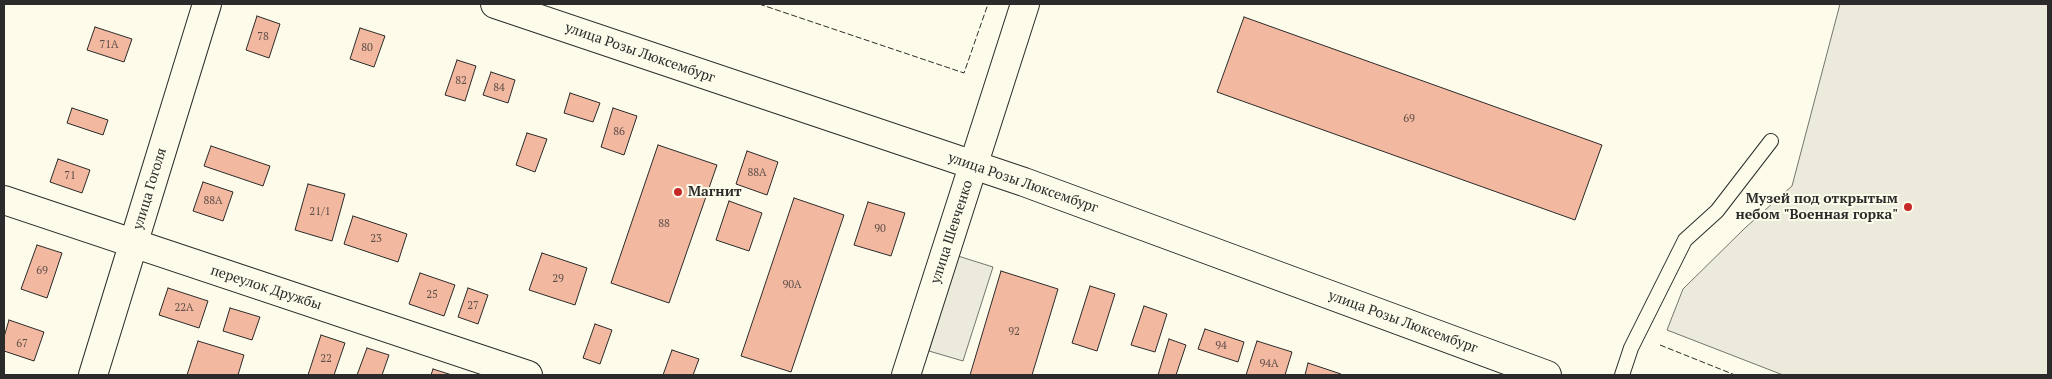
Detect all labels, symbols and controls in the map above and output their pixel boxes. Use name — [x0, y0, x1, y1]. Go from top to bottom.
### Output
street label: улица Розы Люксембург — [563, 19, 717, 87]
house number: 78 — [257, 30, 269, 44]
house number: 71А — [99, 38, 119, 52]
house number: 80 — [361, 41, 373, 55]
house number: 82 — [455, 74, 467, 88]
house number: 84 — [493, 81, 505, 95]
house number: 69 — [1403, 112, 1415, 126]
house number: 86 — [613, 125, 625, 139]
street label: улица Гоголя — [130, 146, 170, 232]
street label: улица Розы Люксембург — [946, 149, 1100, 217]
house number: 88А — [747, 166, 767, 180]
house number: 71 — [64, 169, 76, 183]
street label: улица Шевченко — [927, 178, 977, 286]
place label: Магнит — [688, 184, 742, 200]
marker: Магнит — [672, 186, 684, 198]
place label: Музей под открытым небом "Военная горка" — [1735, 191, 1898, 223]
house number: 88А — [203, 194, 223, 208]
marker: Музей под открытым небом "Военная горка" — [1902, 201, 1914, 213]
house number: 21/1 — [309, 205, 331, 219]
house number: 88 — [658, 217, 670, 231]
house number: 90 — [874, 222, 886, 236]
house number: 23 — [370, 232, 382, 246]
street label: переулок Дружбы — [208, 262, 324, 314]
house number: 69 — [36, 264, 48, 278]
house number: 29 — [552, 272, 564, 286]
house number: 90А — [782, 278, 802, 292]
street label: улица Розы Люксембург — [1326, 287, 1480, 357]
house number: 25 — [426, 288, 438, 302]
house number: 27 — [467, 299, 479, 313]
house number: 22А — [174, 301, 194, 315]
house number: 92 — [1008, 325, 1020, 339]
house number: 67 — [16, 337, 28, 351]
house number: 94 — [1215, 339, 1227, 353]
house number: 22 — [320, 352, 332, 366]
house number: 94А — [1259, 357, 1279, 371]

